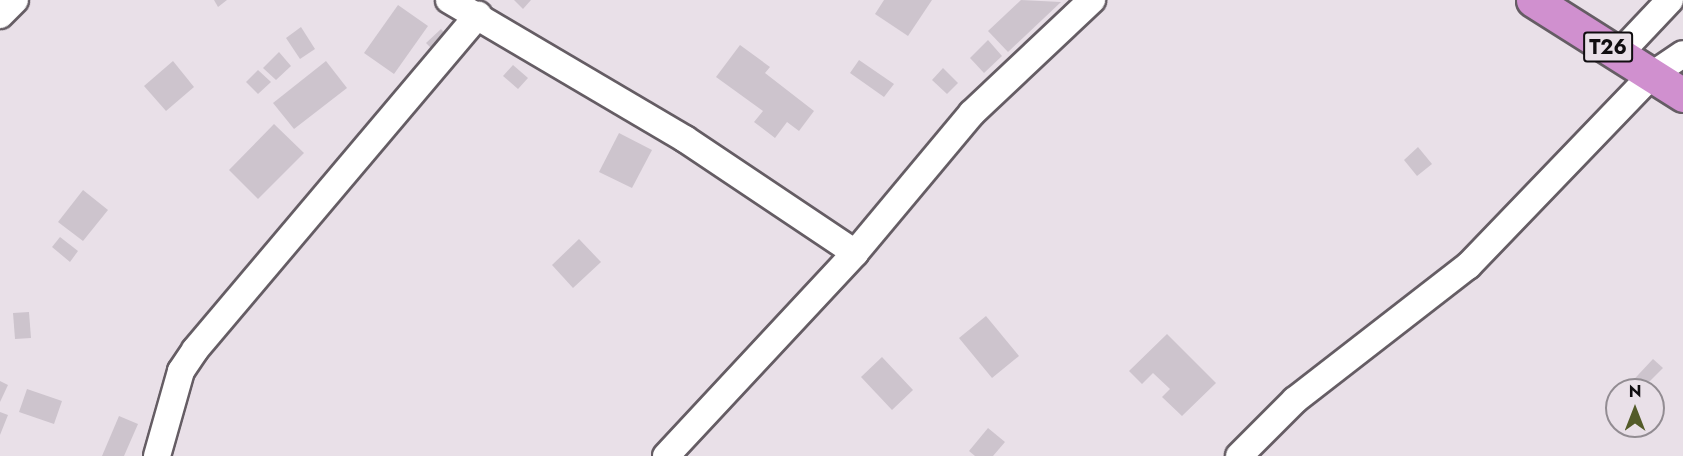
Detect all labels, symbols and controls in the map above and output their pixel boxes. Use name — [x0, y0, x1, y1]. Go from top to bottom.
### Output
road number: T26 — [1582, 30, 1634, 64]
north arrow — [1605, 378, 1665, 438]
text: N — [1629, 380, 1641, 403]

